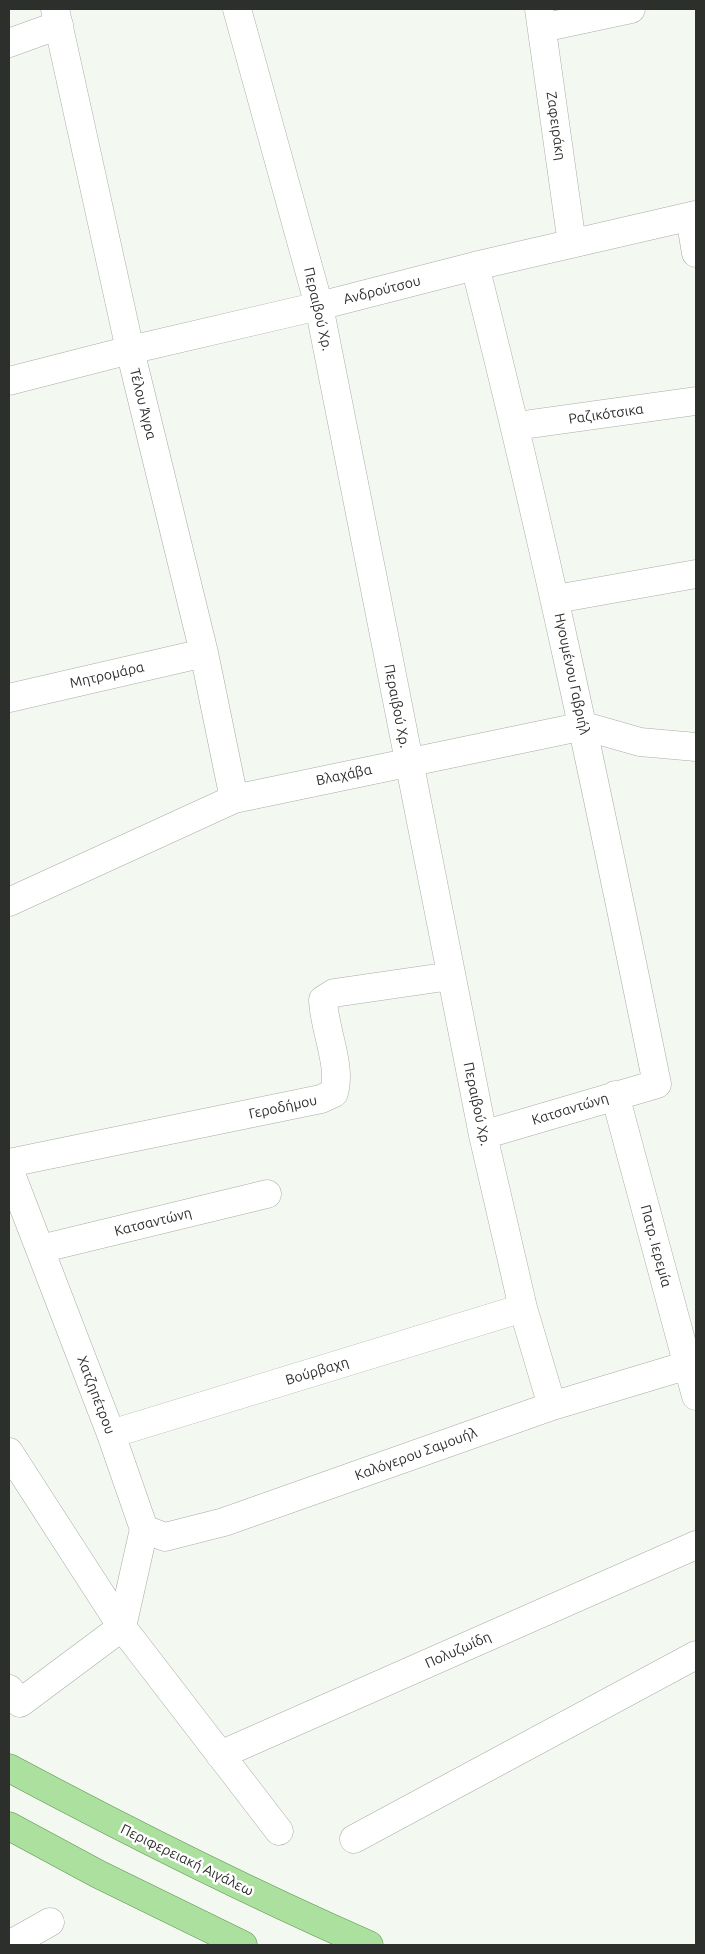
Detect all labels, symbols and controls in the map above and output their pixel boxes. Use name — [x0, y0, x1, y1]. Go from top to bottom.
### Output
street label: Ζαφειράκη — [543, 90, 569, 162]
street label: Περαιβού Χρ. — [300, 266, 336, 352]
street label: Ανδρούτσου — [342, 272, 422, 308]
street label: Τέλου Άγρα — [126, 367, 160, 441]
street label: Ραζικότσικα — [567, 400, 645, 428]
street label: Ηγουμένου Γαβριήλ — [551, 612, 593, 736]
street label: Μητρομάρα — [68, 658, 146, 692]
street label: Περαιβού Χρ. — [381, 663, 413, 749]
street label: Βλαχάβα — [315, 761, 373, 789]
street label: Περαιβού Χρ. — [460, 1061, 494, 1147]
street label: Κατσαντώνη — [530, 1089, 610, 1129]
street label: Γεροδήμου — [247, 1092, 319, 1122]
street label: Πατρ. Ιερεμία — [637, 1203, 675, 1289]
street label: Κατσαντώνη — [112, 1204, 194, 1240]
street label: Χατζηπέτρου — [73, 1353, 119, 1437]
street label: Βούρβαχη — [283, 1353, 351, 1389]
street label: Καλόγερου Σαμουήλ — [353, 1424, 479, 1484]
street label: Πολυζωίδη — [422, 1628, 494, 1672]
street label: Περιφερειακή Αιγάλεω — [118, 1821, 256, 1899]

